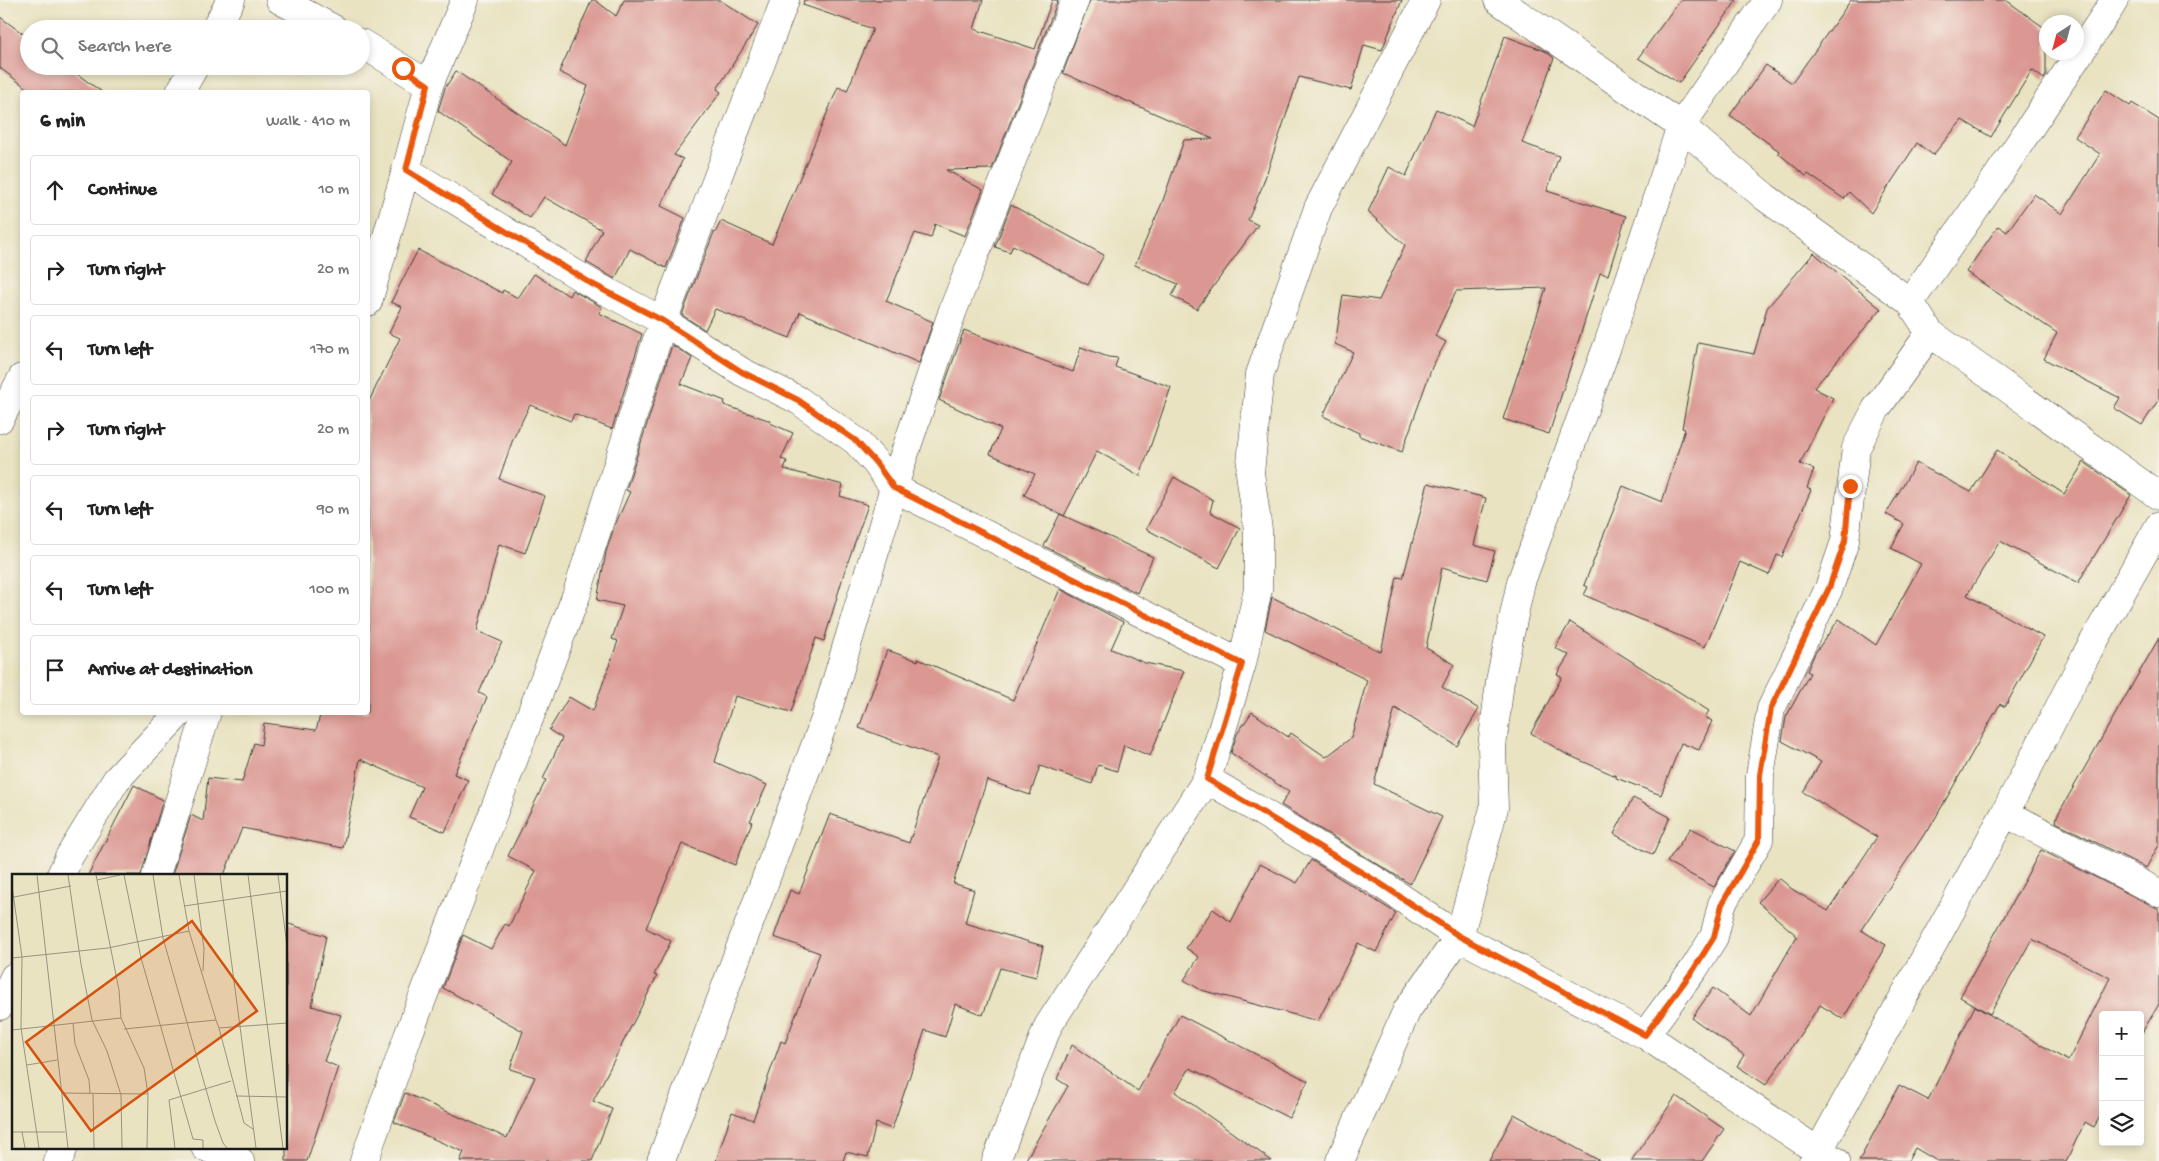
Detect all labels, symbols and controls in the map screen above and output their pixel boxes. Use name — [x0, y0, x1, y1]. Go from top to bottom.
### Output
north arrow — [2039, 15, 2084, 60]
search box — [20, 20, 370, 75]
icon: search — [38, 34, 66, 62]
text: Search here — [78, 36, 172, 59]
route start — [392, 57, 415, 80]
text: 6 min — [40, 110, 85, 135]
text: Walk · 410 m — [266, 113, 350, 132]
icon: ahead — [41, 176, 69, 204]
text: Continue — [88, 179, 157, 202]
text: 10 m — [318, 181, 349, 200]
icon: right — [41, 256, 69, 284]
text: Turn right — [88, 259, 164, 282]
text: 20 m — [317, 261, 349, 280]
icon: left — [41, 336, 69, 364]
text: Turn left — [88, 339, 152, 362]
text: 170 m — [310, 341, 349, 360]
icon: right — [41, 416, 69, 444]
text: Turn right — [88, 419, 164, 442]
text: 20 m — [317, 421, 349, 440]
route end — [1839, 475, 1862, 498]
icon: left — [41, 496, 69, 524]
text: Turn left — [88, 499, 152, 522]
text: 90 m — [317, 501, 349, 520]
icon: left — [41, 576, 69, 604]
text: Turn left — [88, 579, 152, 602]
text: 100 m — [309, 581, 349, 600]
icon: arrive — [41, 656, 69, 684]
text: Arrive at destination — [88, 659, 252, 682]
inset map — [12, 874, 288, 1148]
map controls — [2099, 1011, 2144, 1146]
button: + — [2099, 1011, 2144, 1056]
button: − — [2099, 1056, 2144, 1101]
button: layers — [2099, 1101, 2144, 1146]

